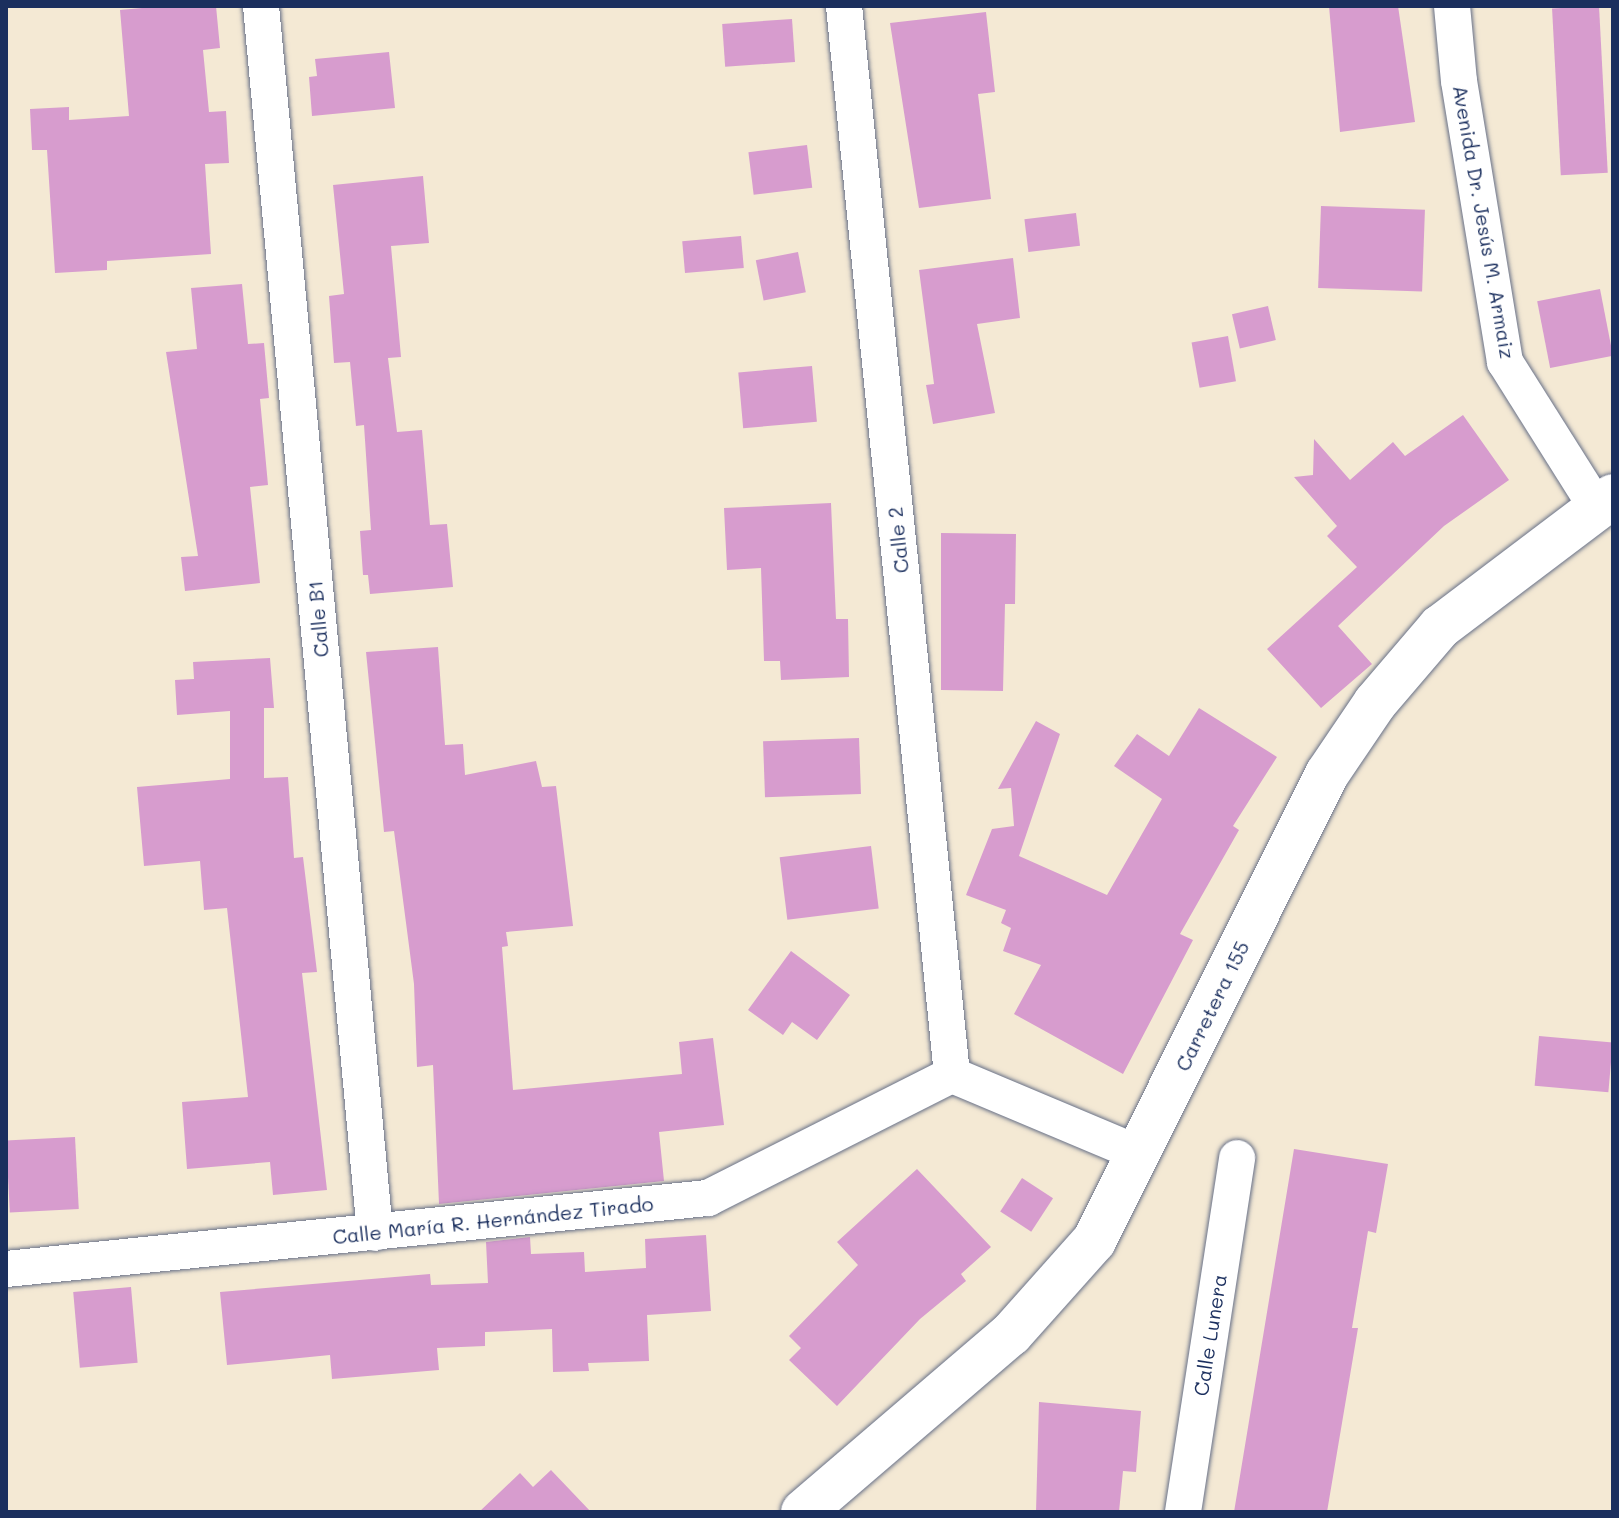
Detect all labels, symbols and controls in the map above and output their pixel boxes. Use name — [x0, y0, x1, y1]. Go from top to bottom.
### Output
street label: Avenida Dr. Jesús M. Armaiz — [1448, 83, 1520, 361]
street label: Calle 2 — [883, 506, 913, 574]
street label: Calle B1 — [303, 580, 333, 658]
street label: Carretera 155 — [1170, 937, 1254, 1075]
street label: Calle María R. Hernández Tirado — [331, 1191, 655, 1249]
street label: Calle Lunera — [1189, 1272, 1231, 1398]

